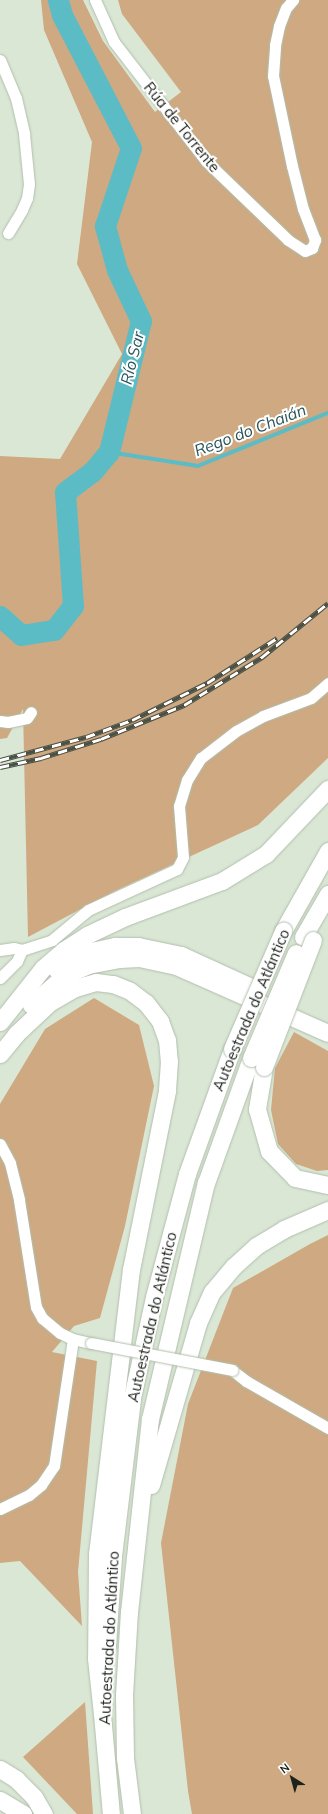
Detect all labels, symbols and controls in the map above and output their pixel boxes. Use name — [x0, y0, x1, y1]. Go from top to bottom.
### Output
street label: Rúa de Torrente — [140, 78, 224, 176]
water label: Río Sar — [116, 330, 148, 386]
water label: Rego do Chaián — [191, 400, 309, 460]
street label: Autoestrada do Atlántico — [209, 926, 293, 1094]
street label: Autoestrada do Atlántico — [124, 1230, 180, 1404]
street label: Autoestrada do Atlántico — [95, 1551, 123, 1725]
north arrow — [272, 1758, 312, 1798]
text: N — [277, 1760, 292, 1777]

